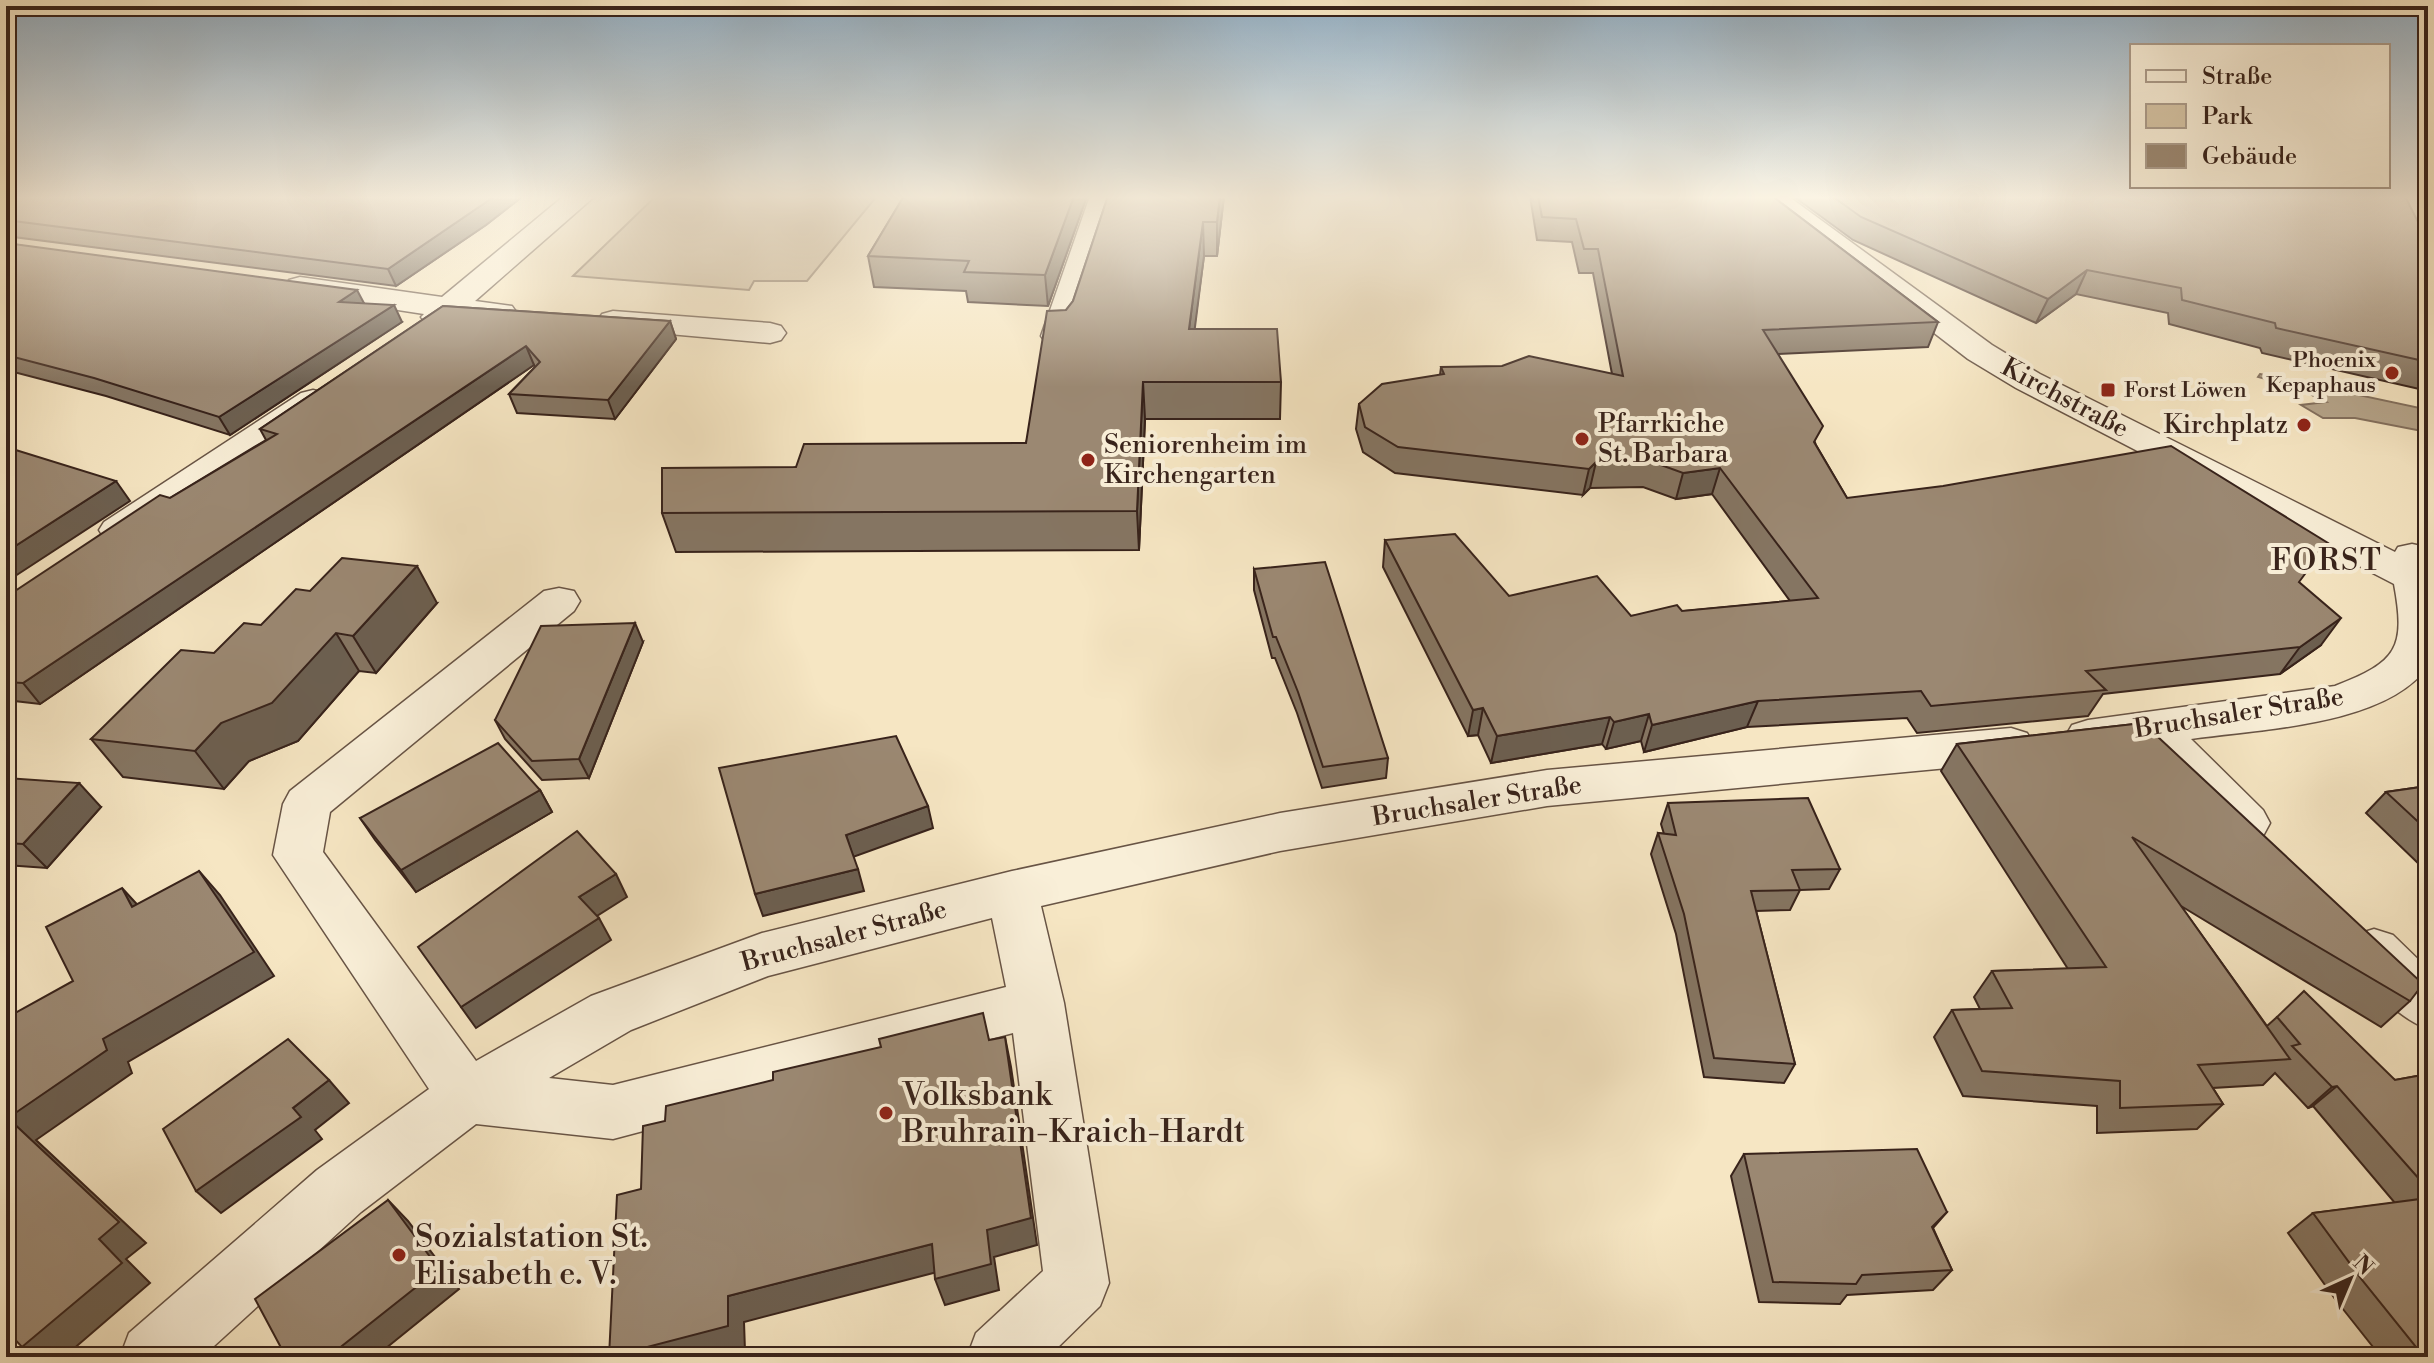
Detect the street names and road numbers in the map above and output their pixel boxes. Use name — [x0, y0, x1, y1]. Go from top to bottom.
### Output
street label: Kirchstraße — [1996, 351, 2134, 445]
street label: Bruchsaler Straße — [2131, 681, 2346, 746]
street label: Bruchsaler Straße — [1369, 769, 1584, 834]
street label: Bruchsaler Straße — [737, 893, 950, 979]

